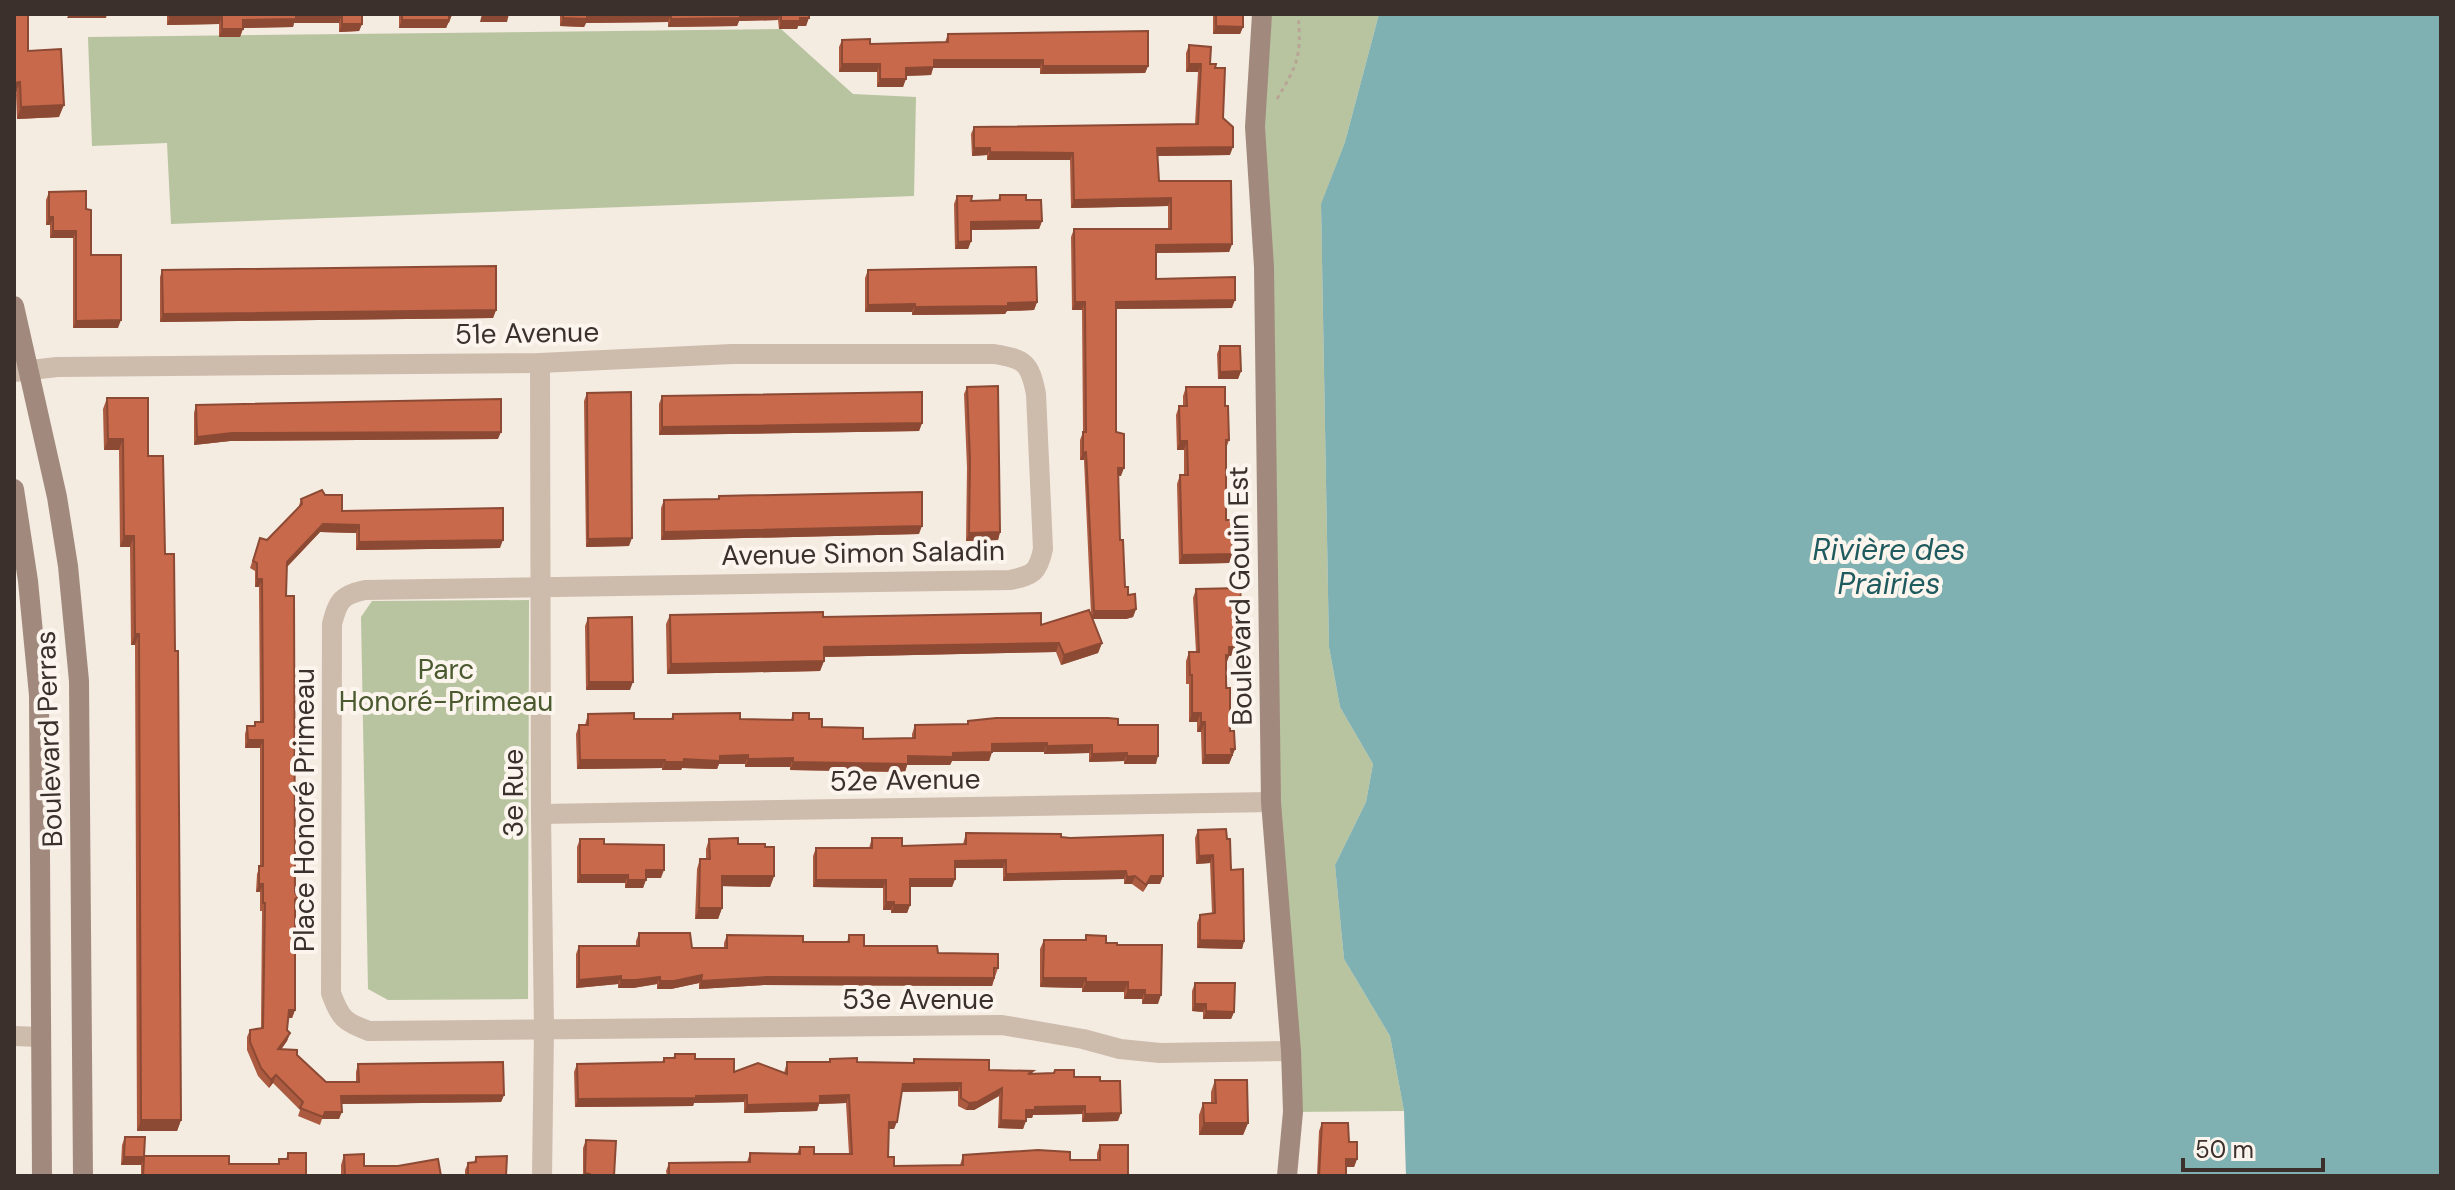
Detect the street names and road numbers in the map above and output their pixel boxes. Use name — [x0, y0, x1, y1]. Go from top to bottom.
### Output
street label: 51e Avenue — [455, 313, 599, 353]
street label: Boulevard Gouin Est — [1219, 466, 1261, 726]
street label: Avenue Simon Saladin — [721, 532, 1005, 574]
street label: Boulevard Perras — [27, 630, 71, 848]
street label: Place Honoré Primeau — [286, 668, 323, 952]
street label: 3e Rue — [495, 749, 532, 837]
street label: 52e Avenue — [829, 760, 981, 800]
street label: 53e Avenue — [842, 981, 994, 1018]

